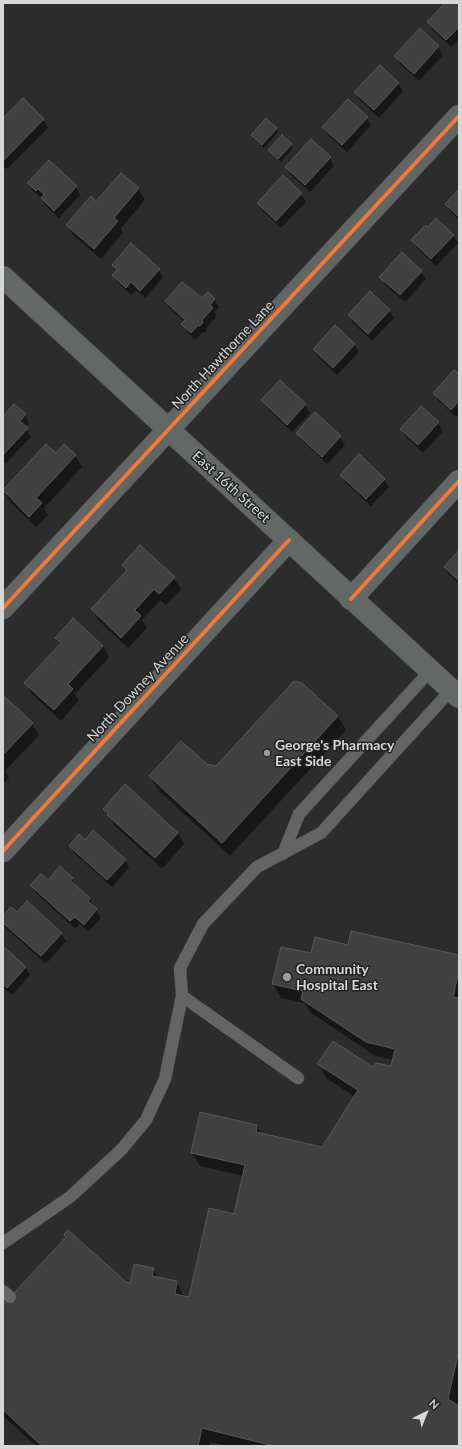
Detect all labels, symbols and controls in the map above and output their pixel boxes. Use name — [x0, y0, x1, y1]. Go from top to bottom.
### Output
street label: North Hawthorne Lane — [168, 297, 278, 413]
street label: East 16th Street — [189, 448, 273, 526]
street label: North Downey Avenue — [84, 631, 192, 745]
place label: George's Pharmacy East Side — [275, 737, 394, 770]
marker: George's Pharmacy East Side — [262, 748, 272, 758]
place label: Community Hospital East — [296, 961, 378, 994]
marker: Community Hospital East — [281, 971, 293, 983]
north arrow — [406, 1393, 446, 1433]
text: N — [427, 1396, 442, 1411]

